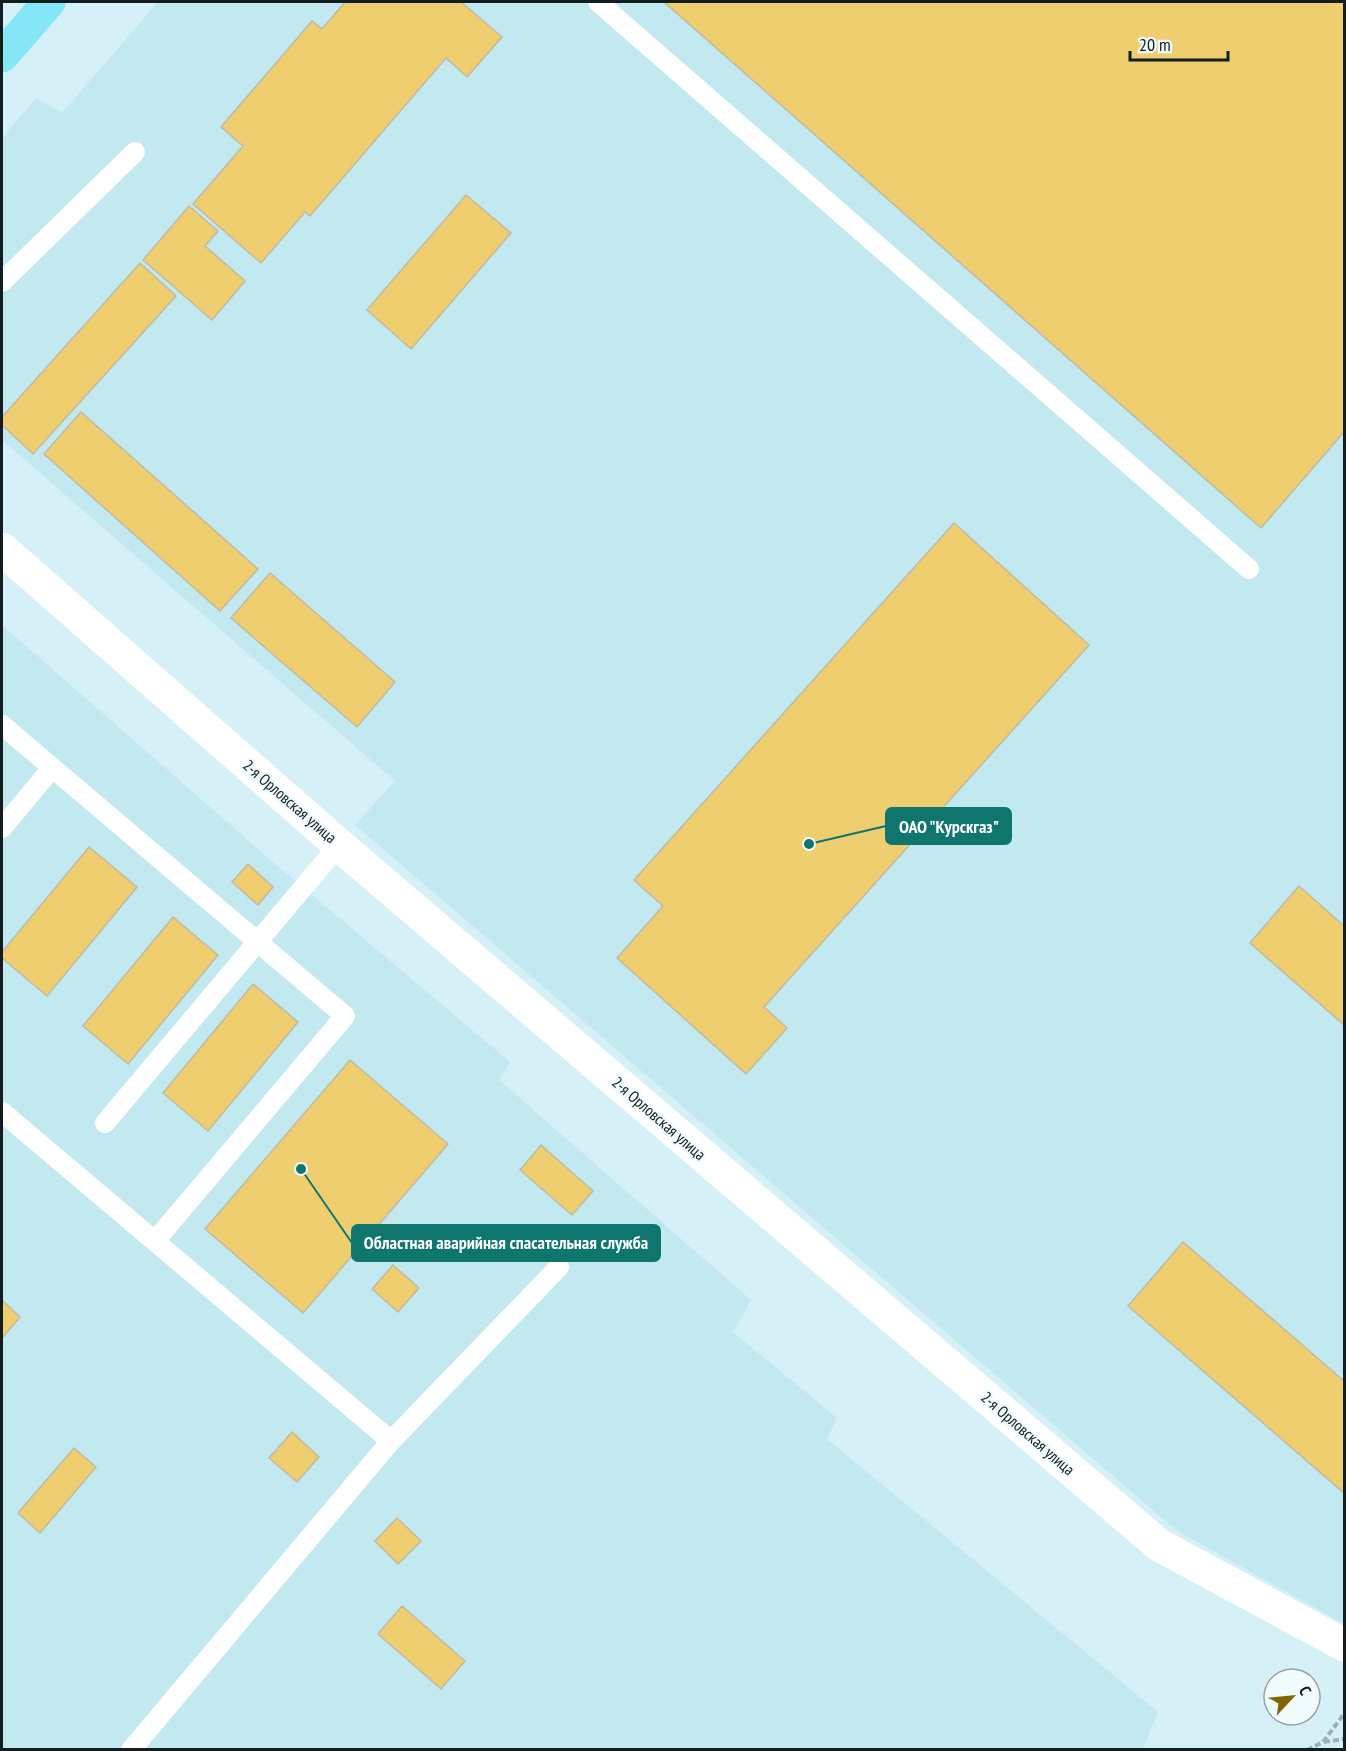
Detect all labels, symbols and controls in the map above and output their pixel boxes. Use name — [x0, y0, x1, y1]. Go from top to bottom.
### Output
scale bar — [1130, 24, 1228, 62]
text: 20 m — [1139, 33, 1171, 56]
street label: 2-я Орловская улица — [239, 755, 341, 847]
callout: ОАО "Курскгаз" — [886, 808, 1011, 844]
text: ОАО "Курскгаз" — [899, 815, 999, 838]
street label: 2-я Орловская улица — [608, 1072, 710, 1164]
callout: Областная аварийная спасательная служба — [352, 1225, 660, 1261]
text: Областная аварийная спасательная служба — [364, 1231, 648, 1254]
street label: 2-я Орловская улица — [977, 1387, 1079, 1479]
north arrow — [1262, 1667, 1322, 1727]
text: С — [1295, 1683, 1316, 1699]

